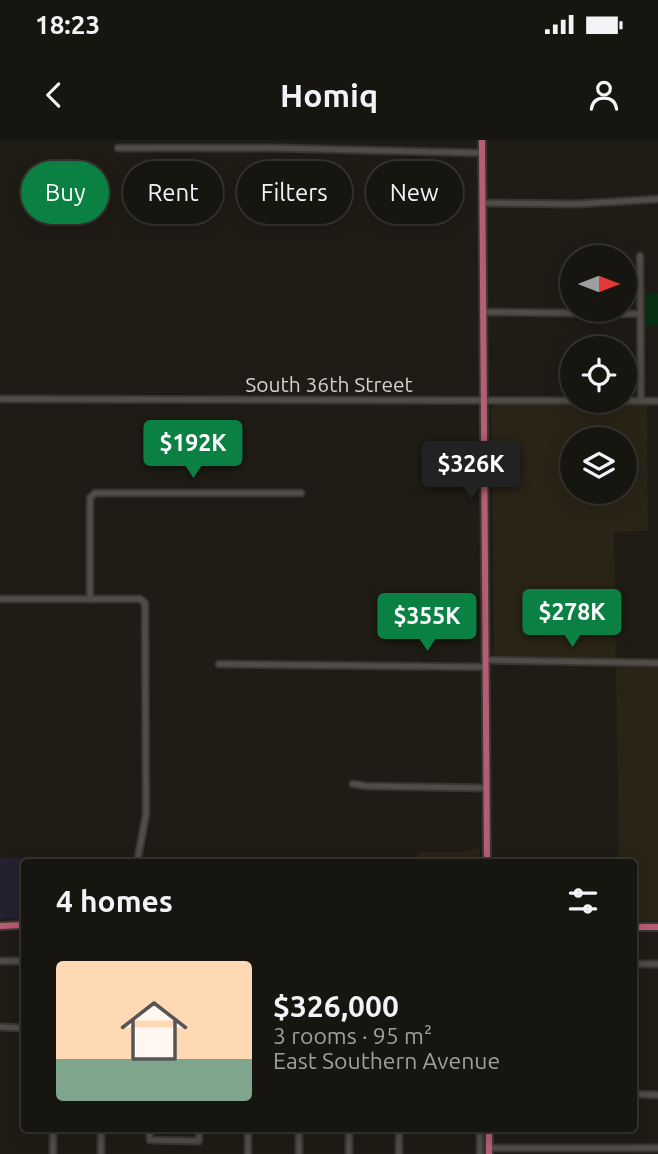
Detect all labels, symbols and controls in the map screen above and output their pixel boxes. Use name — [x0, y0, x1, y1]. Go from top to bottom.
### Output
text: 18:23 — [35, 10, 100, 39]
icon: back — [35, 76, 73, 114]
icon: person — [585, 76, 623, 114]
text: Homiq — [280, 77, 378, 113]
chip: Buy — [21, 161, 109, 224]
chip: Rent — [123, 161, 223, 224]
chip: Filters — [237, 161, 352, 224]
chip: New — [366, 161, 463, 224]
north arrow — [560, 245, 637, 322]
map controls — [560, 245, 637, 504]
button: locate — [560, 336, 637, 413]
street label: South 36th Street — [245, 372, 413, 396]
pin: $192K — [144, 420, 242, 480]
button: layers — [560, 427, 637, 504]
text: $192K — [159, 430, 227, 455]
pin: $326K — [422, 442, 520, 501]
text: $326K — [437, 451, 505, 476]
pin: $278K — [523, 589, 621, 649]
pin: $355K — [378, 594, 476, 653]
text: $278K — [538, 599, 606, 624]
text: $355K — [393, 603, 461, 628]
icon: filters — [564, 882, 602, 920]
text: 4 homes — [56, 884, 173, 918]
icon: home — [112, 989, 196, 1073]
text: $326,000 — [273, 989, 399, 1023]
text: 3 rooms · 95 m² — [273, 1023, 432, 1048]
text: East Southern Avenue — [273, 1048, 500, 1073]

